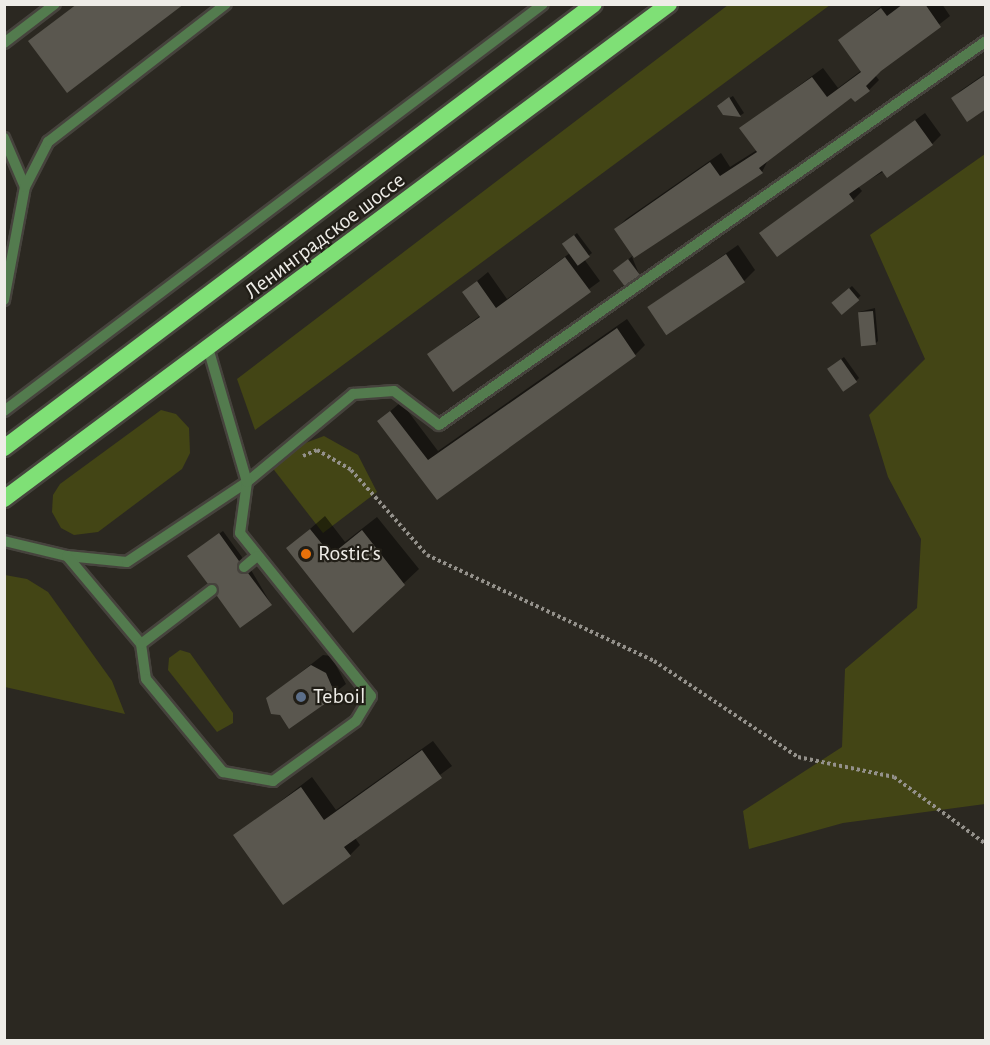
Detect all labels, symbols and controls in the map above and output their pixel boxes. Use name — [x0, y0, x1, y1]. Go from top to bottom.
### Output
street label: Ленинградское шоссе — [240, 167, 410, 305]
place label: Rostic's — [318, 541, 381, 567]
marker: Rostic's — [299, 547, 313, 561]
place label: Teboil — [313, 684, 365, 710]
marker: Teboil — [294, 690, 308, 704]

